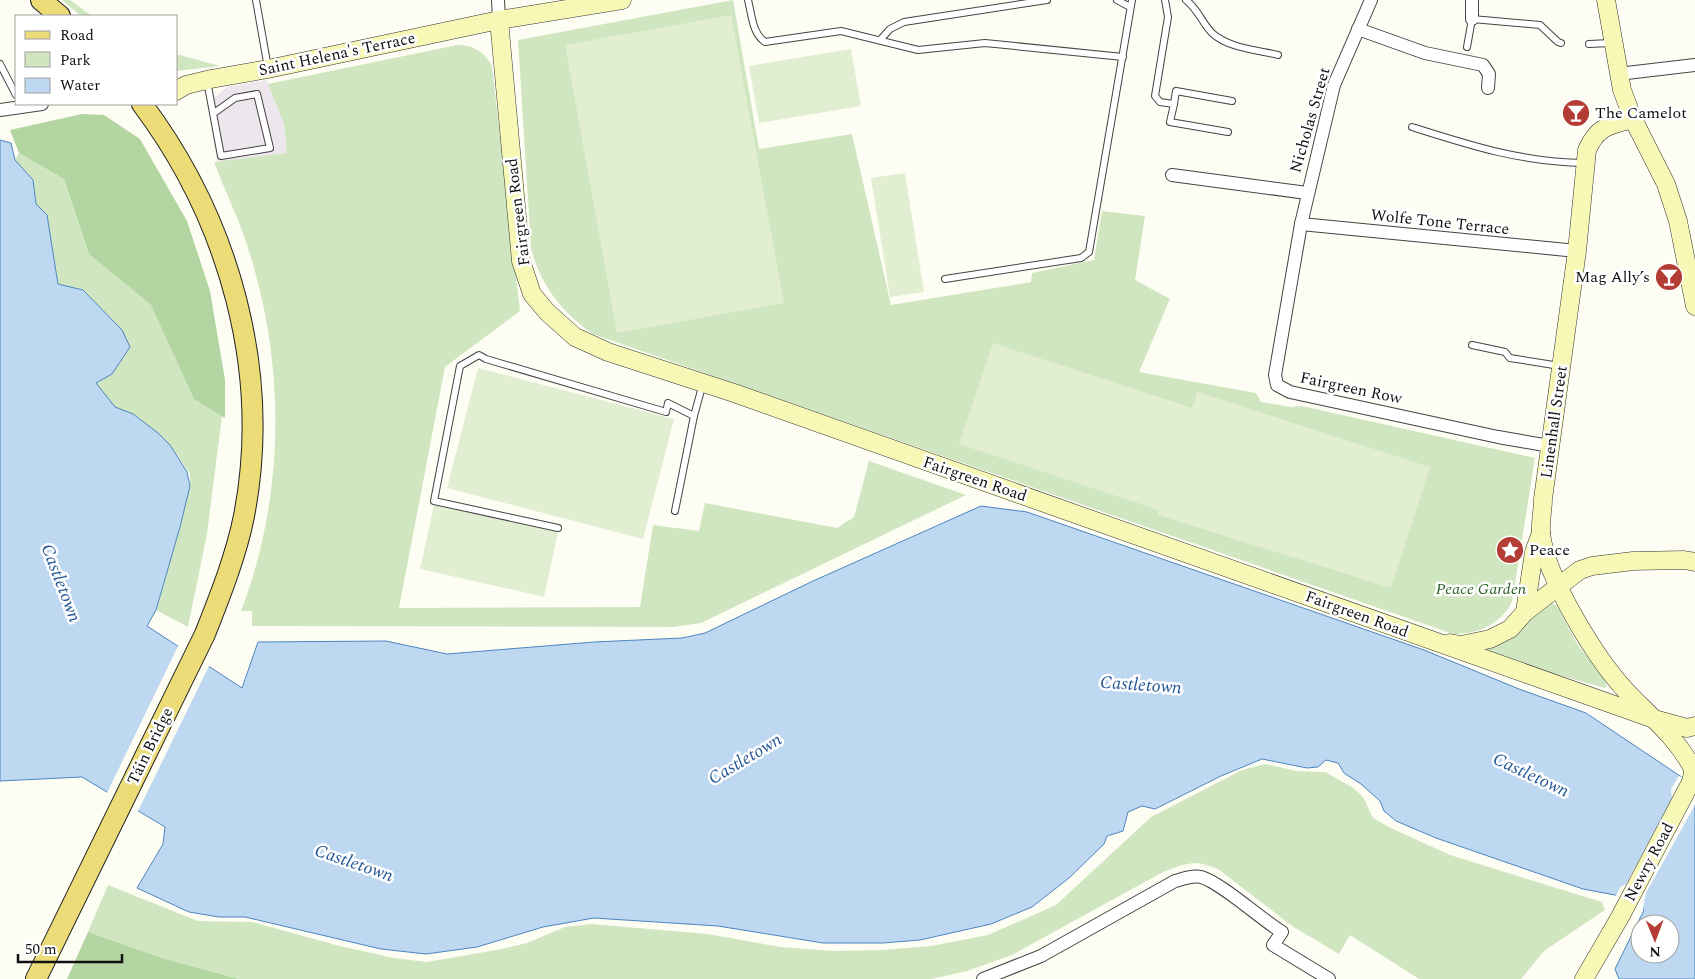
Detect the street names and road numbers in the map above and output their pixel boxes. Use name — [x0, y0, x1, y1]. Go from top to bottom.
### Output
street label: Saint Helena's Terrace — [256, 26, 418, 82]
street label: Nicholas Street — [1283, 64, 1337, 176]
street label: Fairgreen Road — [499, 157, 537, 267]
street label: Wolfe Tone Terrace — [1369, 203, 1511, 241]
street label: Linenhall Street — [1534, 364, 1574, 480]
street label: Fairgreen Row — [1298, 365, 1405, 411]
street label: Fairgreen Road — [920, 450, 1030, 508]
street label: Fairgreen Road — [1302, 584, 1412, 644]
street label: Táin Bridge — [121, 703, 179, 789]
street label: Newry Road — [1618, 818, 1680, 906]

